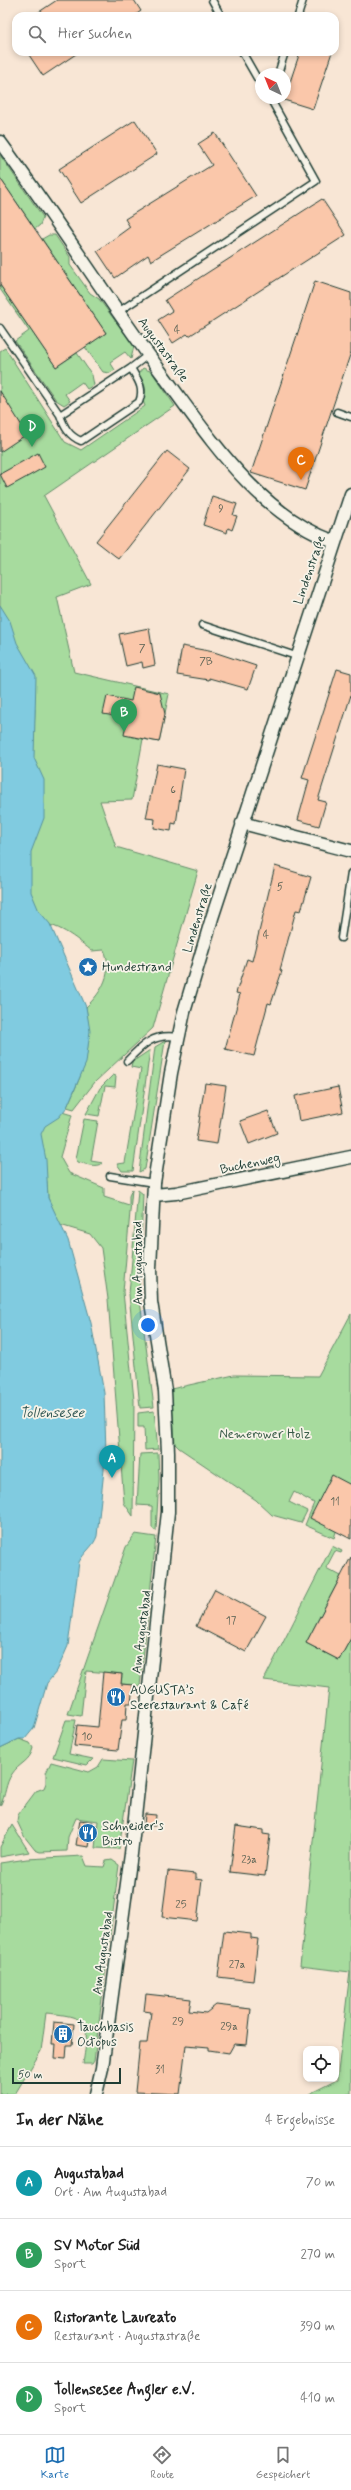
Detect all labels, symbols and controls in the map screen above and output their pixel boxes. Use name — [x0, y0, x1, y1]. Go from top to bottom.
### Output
search box — [12, 12, 339, 56]
icon: search — [26, 23, 48, 45]
text: Hier suchen — [58, 24, 132, 44]
north arrow — [255, 68, 291, 104]
street label: Augustastraße — [134, 314, 192, 386]
house number: 4 — [174, 323, 181, 337]
pin: D — [19, 414, 45, 447]
pin: C — [288, 447, 314, 480]
house number: 9 — [218, 502, 224, 516]
street label: Lindenstraße — [290, 533, 330, 607]
house number: 7 — [139, 642, 146, 656]
house number: 7B — [199, 655, 213, 669]
pin: B — [111, 699, 137, 732]
house number: 6 — [170, 783, 176, 797]
house number: 5 — [277, 880, 284, 894]
street label: Lindenstraße — [179, 881, 217, 955]
house number: 4 — [263, 928, 270, 942]
place icon: Hundestrand — [77, 956, 99, 978]
place label: Hundestrand — [102, 959, 172, 976]
street label: Buchenweg — [218, 1149, 282, 1180]
street label: Am Augustabad — [130, 1221, 147, 1305]
your location — [138, 1315, 158, 1335]
water label: Tollensesee — [20, 1404, 85, 1422]
park label: Nemerower Holz — [219, 1426, 311, 1443]
pin: A — [99, 1445, 125, 1478]
house number: 11 — [330, 1495, 340, 1509]
street label: Am Augustabad — [128, 1589, 156, 1675]
house number: 17 — [226, 1614, 237, 1628]
place label: AUGUSTA’s Seerestaurant & Café — [130, 1682, 249, 1714]
restaurant icon: AUGUSTA’s Seerestaurant & Café — [105, 1686, 127, 1708]
house number: 10 — [81, 1730, 93, 1744]
place label: Schneider's Bistro — [102, 1818, 164, 1850]
restaurant icon: Schneider's Bistro — [77, 1822, 99, 1844]
house number: 23a — [241, 1853, 257, 1867]
house number: 25 — [175, 1898, 187, 1912]
street label: Am Augustabad — [89, 1910, 117, 1996]
house number: 27a — [229, 1958, 246, 1972]
house number: 29 — [172, 2015, 184, 2029]
place label: Tauchbasis Octopus — [77, 2019, 134, 2051]
house number: 29a — [220, 2020, 238, 2034]
building icon: Tauchbasis Octopus — [52, 2023, 74, 2045]
map controls — [303, 2046, 339, 2082]
button: locate — [303, 2046, 339, 2082]
house number: 31 — [155, 2063, 165, 2077]
scale bar — [12, 2066, 121, 2085]
text: 50 m — [18, 2068, 43, 2082]
text: In der Nähe — [16, 2109, 104, 2131]
text: 4 Ergebnisse — [265, 2112, 335, 2129]
text: Augustabad — [54, 2164, 124, 2184]
text: A — [25, 2174, 33, 2191]
text: 70 m — [306, 2174, 335, 2191]
text: Ort · Am Augustabad — [54, 2184, 167, 2201]
text: SV Motor Süd — [54, 2236, 140, 2256]
text: B — [25, 2246, 33, 2263]
text: 270 m — [300, 2246, 335, 2263]
text: Sport — [54, 2256, 86, 2273]
text: Ristorante Laureato — [54, 2308, 176, 2328]
text: C — [24, 2318, 34, 2335]
text: 390 m — [300, 2318, 335, 2335]
text: Restaurant · Augustastraße — [54, 2328, 200, 2345]
text: Tollensesee Angler e.V. — [54, 2380, 195, 2400]
text: D — [25, 2390, 33, 2407]
text: 410 m — [300, 2390, 335, 2407]
text: Sport — [54, 2400, 86, 2417]
tab: Karte — [41, 2444, 69, 2482]
tab: Route — [150, 2444, 174, 2482]
tab: Gespeichert — [256, 2444, 310, 2482]

